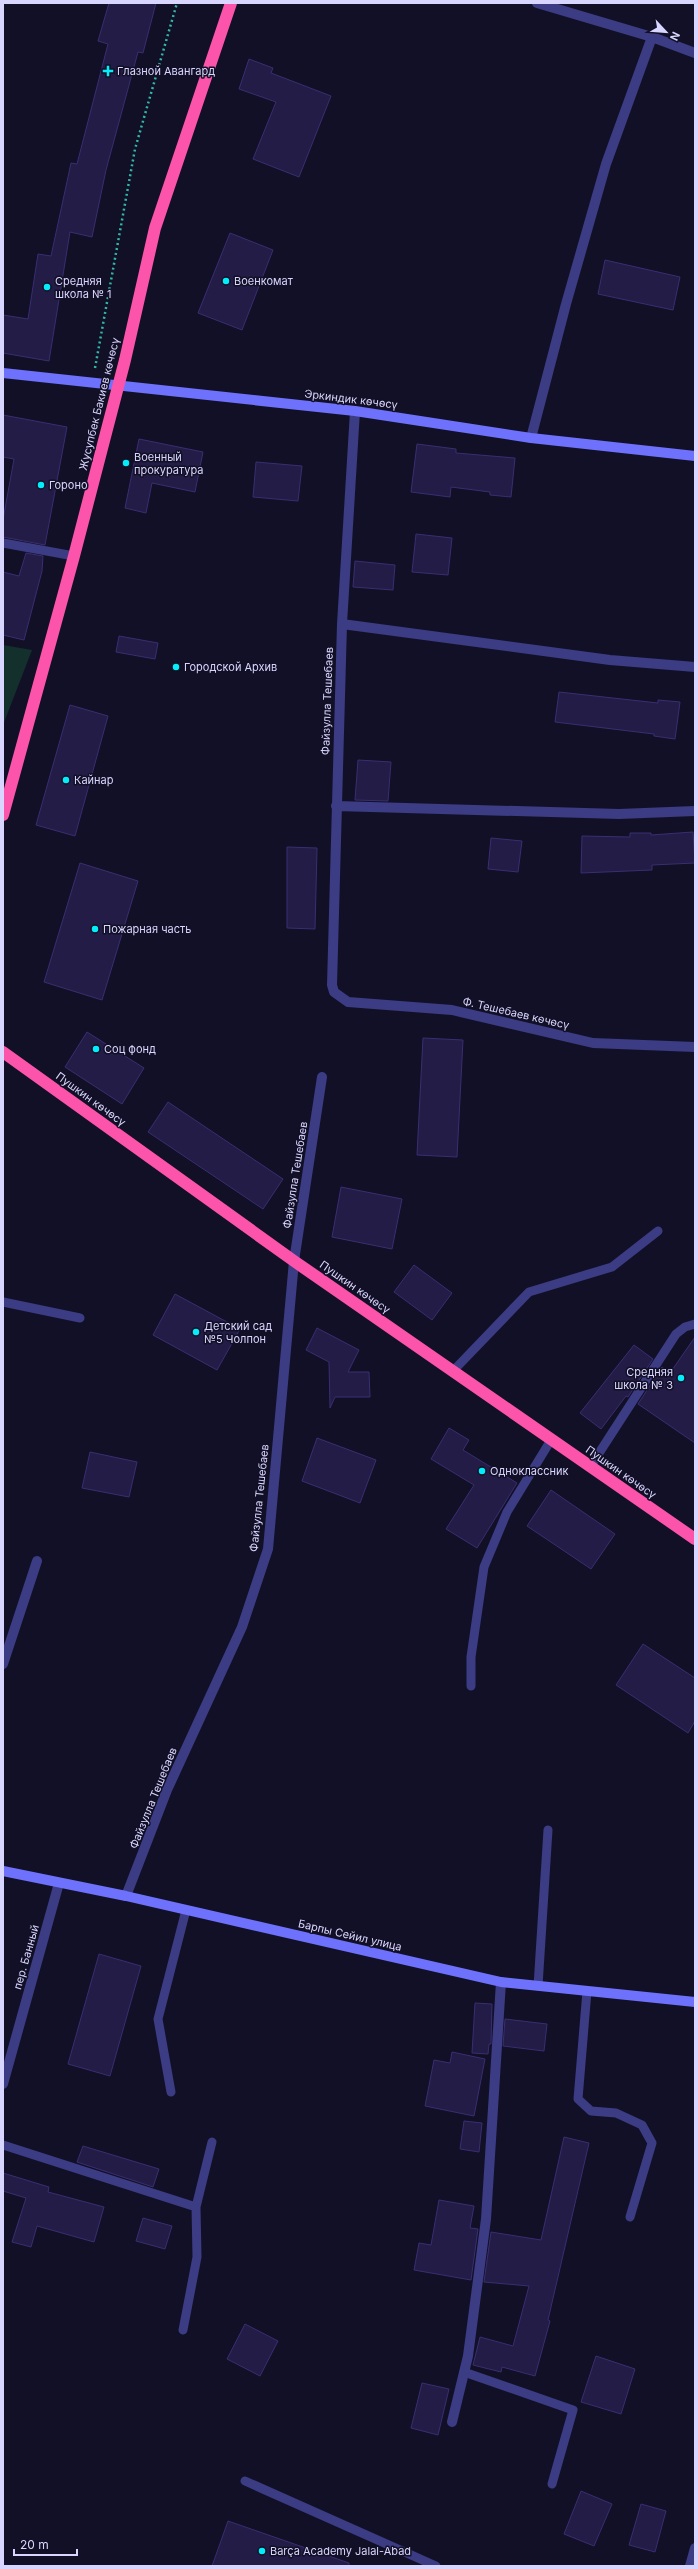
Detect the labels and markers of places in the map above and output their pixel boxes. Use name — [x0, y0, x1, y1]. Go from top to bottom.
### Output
place label: Глазной Авангард — [117, 64, 215, 78]
marker: Глазной Авангард — [102, 65, 114, 77]
place label: Средняя школа № 1 — [55, 274, 112, 301]
place label: Военкомат — [234, 274, 294, 288]
marker: Военкомат — [221, 276, 231, 286]
marker: Средняя школа № 1 — [42, 282, 52, 292]
place label: Военный прокуратура — [134, 450, 203, 477]
marker: Военный прокуратура — [121, 458, 131, 468]
place label: Гороно — [49, 478, 88, 492]
marker: Гороно — [36, 480, 46, 490]
place label: Городской Архив — [184, 660, 277, 674]
marker: Городской Архив — [171, 662, 181, 672]
place label: Кайнар — [74, 773, 114, 787]
marker: Кайнар — [61, 775, 71, 785]
place label: Пожарная часть — [103, 922, 191, 936]
marker: Пожарная часть — [90, 924, 100, 934]
place label: Соц фонд — [104, 1042, 156, 1056]
marker: Соц фонд — [91, 1044, 101, 1054]
place label: Детский сад №5 Чолпон — [204, 1319, 272, 1346]
marker: Детский сад №5 Чолпон — [191, 1327, 201, 1337]
place label: Средняя школа № 3 — [614, 1365, 673, 1392]
marker: Средняя школа № 3 — [676, 1373, 686, 1383]
place label: Одноклассник — [490, 1464, 568, 1478]
marker: Одноклассник — [477, 1466, 487, 1476]
place label: Barça Academy Jalal-Abad — [270, 2544, 411, 2558]
marker: Barça Academy Jalal-Abad — [257, 2546, 267, 2556]

